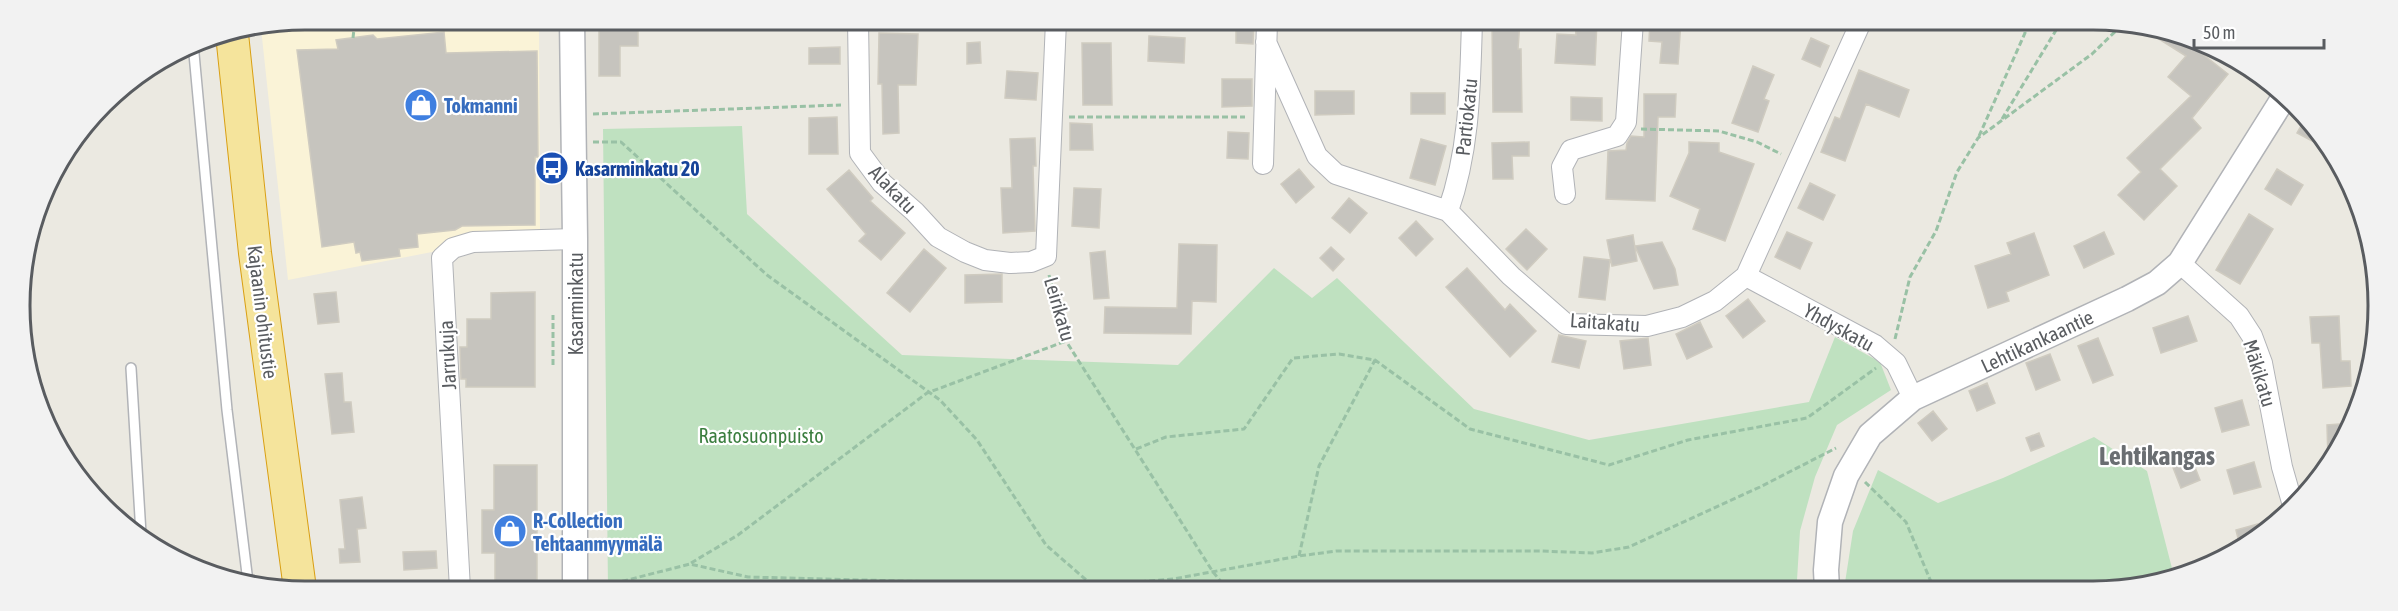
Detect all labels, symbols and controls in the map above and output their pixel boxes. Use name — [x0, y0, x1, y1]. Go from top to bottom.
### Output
scale bar — [2194, 12, 2324, 50]
text: 50 m — [2203, 22, 2235, 43]
street label: Partiokatu — [1451, 77, 1481, 157]
shop icon: Tokmanni — [403, 87, 439, 123]
place label: Tokmanni — [444, 94, 517, 117]
bus stop icon: Kasarminkatu 20 — [534, 150, 570, 186]
place label: Kasarminkatu 20 — [575, 157, 700, 180]
street label: Alakatu — [865, 160, 921, 218]
street label: Kajaanin ohitustie — [243, 244, 283, 380]
street label: Kasarminkatu — [564, 252, 587, 356]
street label: Leirikatu — [1040, 274, 1080, 344]
street label: Yhdyskatu — [1800, 298, 1878, 356]
street label: Lehtikankaantie — [1977, 305, 2097, 377]
street label: Laitakatu — [1569, 308, 1641, 336]
street label: Jarrukuja — [434, 320, 460, 390]
street label: Mäkikatu — [2239, 337, 2281, 409]
park label: Raatosuonpuisto — [698, 424, 824, 447]
district label: Lehtikangas — [2099, 441, 2215, 471]
place label: R-Collection Tehtaanmyymälä — [533, 509, 663, 555]
shop icon: R-Collection Tehtaanmyymälä — [492, 513, 528, 549]

